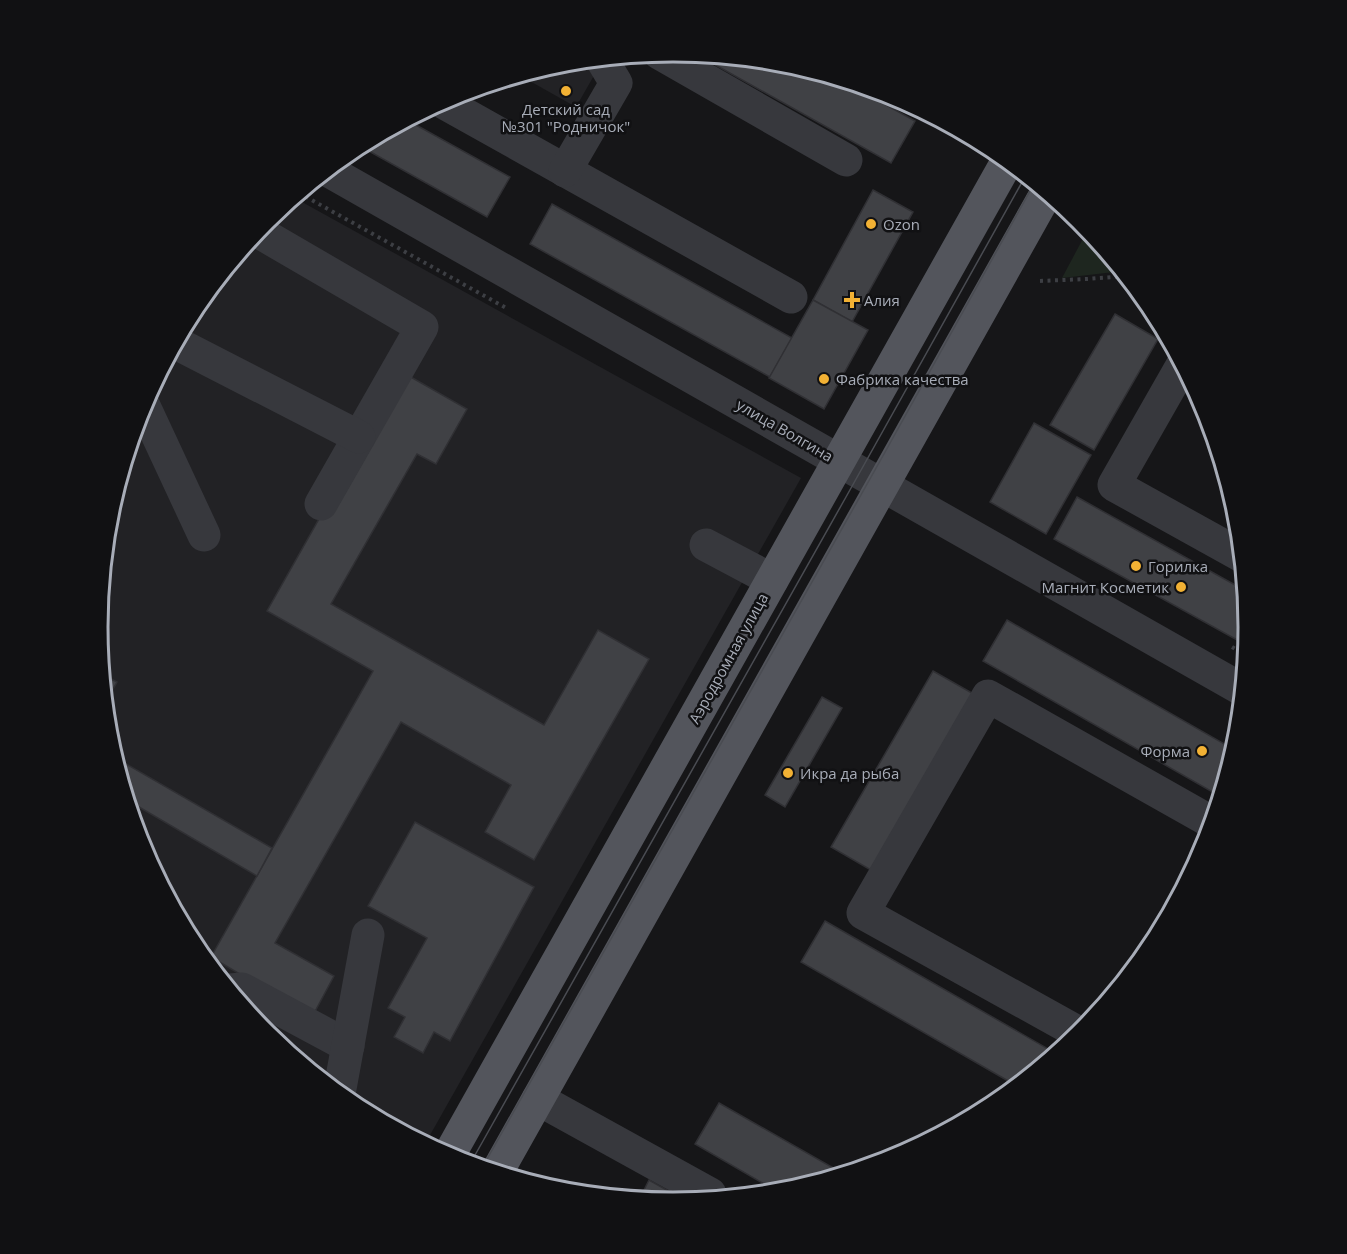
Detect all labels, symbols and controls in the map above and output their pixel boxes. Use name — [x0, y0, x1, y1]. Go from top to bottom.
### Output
marker: Детский сад №301 "Родничок" — [559, 84, 573, 98]
place label: Детский сад №301 "Родничок" — [502, 99, 630, 136]
place label: Ozon — [883, 214, 920, 234]
marker: Ozon — [864, 217, 878, 231]
place label: Алия — [864, 290, 900, 310]
marker: Алия — [845, 293, 859, 307]
place label: Фабрика качества — [836, 369, 969, 389]
marker: Фабрика качества — [817, 372, 831, 386]
street label: улица Волгина — [733, 394, 837, 466]
place label: Горилка — [1148, 556, 1208, 576]
marker: Горилка — [1129, 559, 1143, 573]
place label: Магнит Косметик — [1042, 577, 1169, 597]
marker: Магнит Косметик — [1174, 580, 1188, 594]
street label: Аэродромная улица — [684, 589, 772, 727]
place label: Форма — [1141, 741, 1190, 761]
marker: Форма — [1195, 744, 1209, 758]
place label: Икра да рыба — [800, 763, 899, 783]
marker: Икра да рыба — [781, 766, 795, 780]

